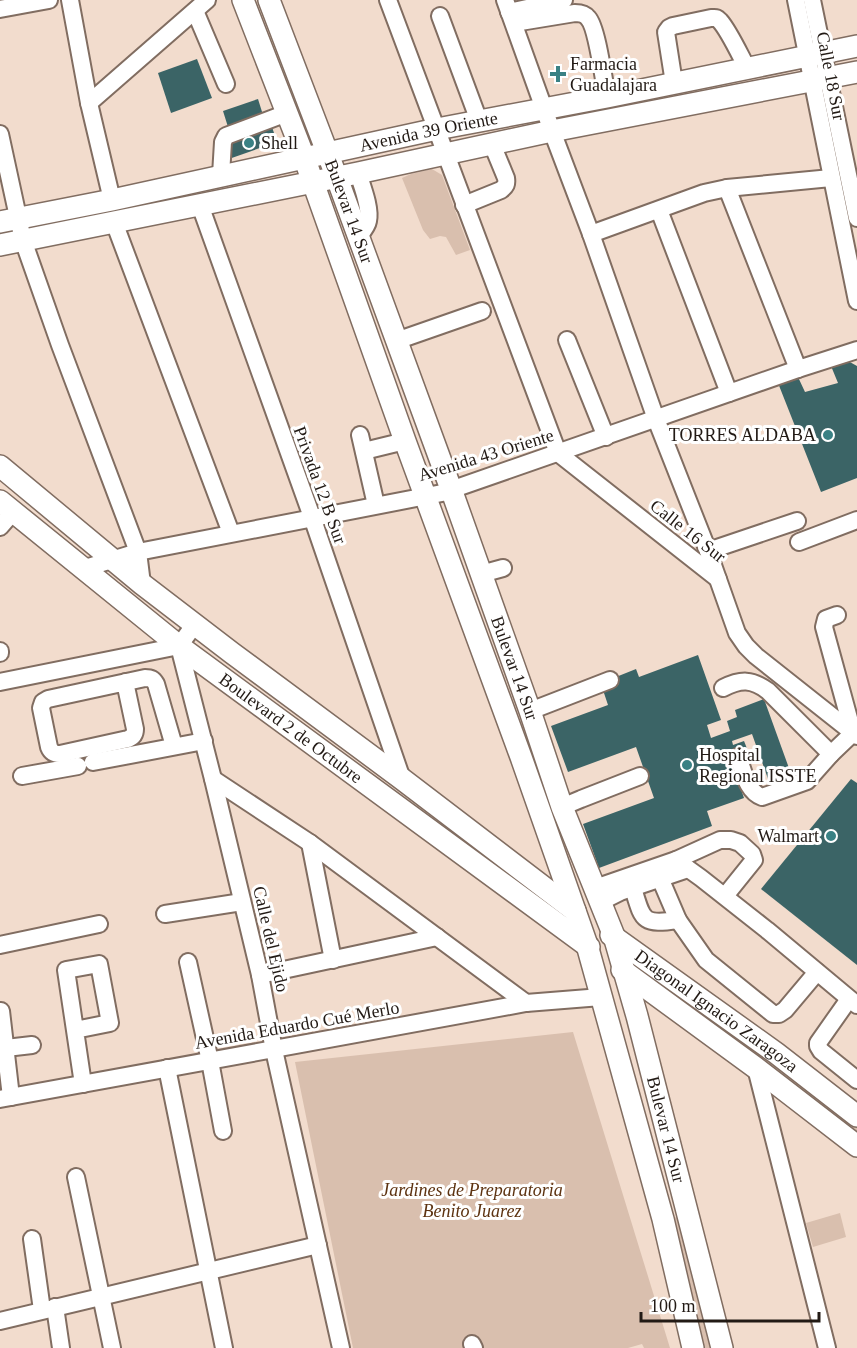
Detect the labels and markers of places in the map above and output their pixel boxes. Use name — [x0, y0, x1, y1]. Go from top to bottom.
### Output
place label: Farmacia Guadalajara — [570, 54, 657, 95]
marker: Farmacia Guadalajara — [551, 67, 565, 81]
place label: Shell — [261, 133, 298, 153]
marker: Shell — [242, 136, 256, 150]
place label: TORRES ALDABA — [669, 425, 816, 445]
marker: TORRES ALDABA — [821, 428, 835, 442]
place label: Hospital Regional ISSTE — [699, 745, 817, 786]
marker: Hospital Regional ISSTE — [680, 758, 694, 772]
place label: Walmart — [757, 826, 819, 846]
marker: Walmart — [824, 829, 838, 843]

